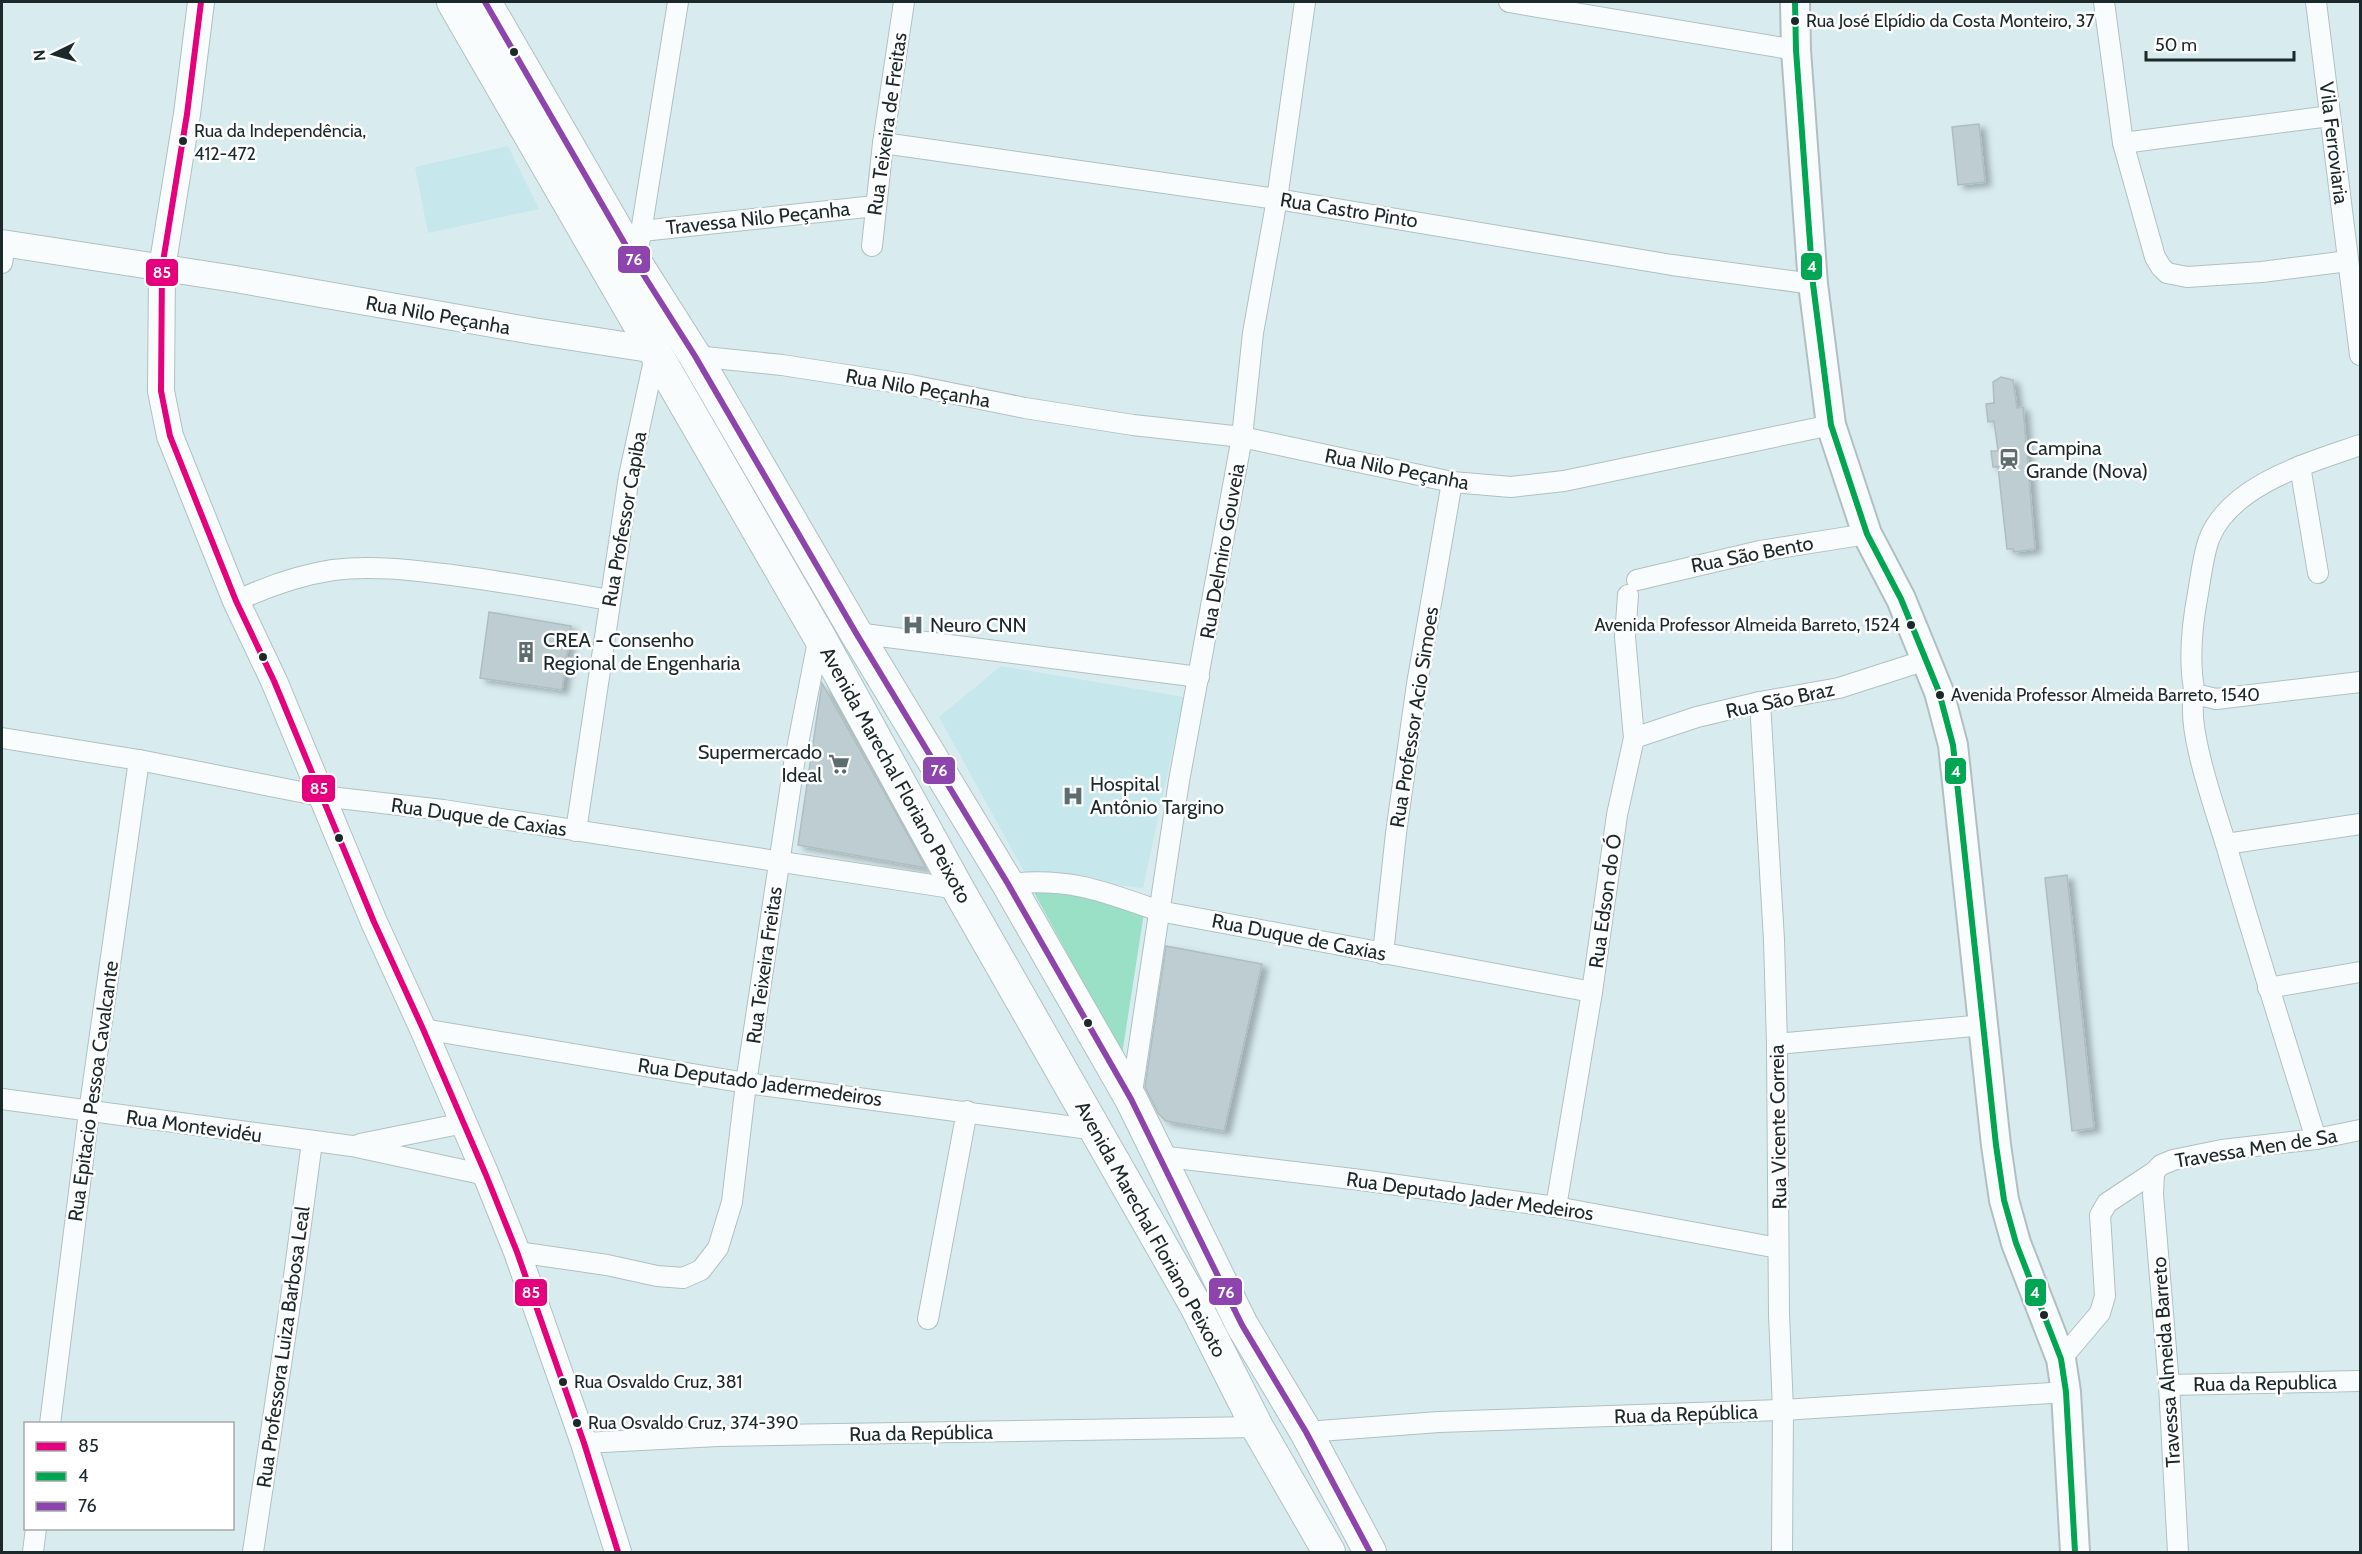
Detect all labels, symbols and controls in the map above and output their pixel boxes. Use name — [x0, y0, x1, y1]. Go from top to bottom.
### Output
place label: Rua José Elpídio da Costa Monteiro, 37 — [1806, 10, 2095, 32]
marker: Rua José Elpídio da Costa Monteiro, 37 — [1789, 15, 1801, 27]
north arrow — [24, 24, 84, 84]
scale bar — [2146, 24, 2294, 62]
street label: Rua Teixeira de Freitas — [862, 31, 912, 217]
text: 50 m — [2155, 34, 2197, 56]
unlabelled marker — [508, 46, 520, 58]
text: N — [30, 49, 50, 62]
street label: Vila Ferroviaria — [2315, 80, 2353, 206]
place label: Rua da Independência, 412-472 — [194, 120, 366, 165]
marker: Rua da Independência, 412-472 — [177, 135, 189, 147]
street label: Rua Castro Pinto — [1278, 187, 1420, 233]
street label: Travessa Nilo Peçanha — [665, 196, 852, 240]
line badge: 76 — [617, 245, 651, 274]
text: 76 — [626, 250, 642, 269]
line badge: 4 — [1800, 252, 1823, 281]
text: 4 — [1807, 257, 1817, 276]
line badge: 85 — [145, 258, 179, 287]
text: 85 — [153, 263, 171, 282]
street label: Rua Nilo Peçanha — [364, 290, 513, 340]
street label: Rua Nilo Peçanha — [844, 363, 993, 413]
street label: Rua Professor Capiba — [597, 429, 651, 609]
place label: Campina Grande (Nova) — [2026, 436, 2148, 483]
street label: Rua Nilo Peçanha — [1323, 443, 1472, 495]
station icon: Campina Grande (Nova) — [1997, 447, 2021, 471]
street label: Rua Delmiro Gouveia — [1195, 461, 1249, 641]
street label: Rua São Bento — [1689, 530, 1815, 578]
street label: Rua Professor Acio Simoes — [1385, 605, 1443, 829]
hospital icon: Neuro CNN — [901, 613, 925, 637]
place label: Neuro CNN — [930, 613, 1027, 637]
place label: Avenida Professor Almeida Barreto, 1524 — [1594, 614, 1900, 636]
marker: Avenida Professor Almeida Barreto, 1524 — [1905, 619, 1917, 631]
place label: CREA - Consenho Regional de Engenharia — [543, 628, 741, 675]
building icon: CREA - Consenho Regional de Engenharia — [514, 640, 538, 664]
street label: Avenida Marechal Floriano Peixoto — [815, 643, 977, 907]
unlabelled marker — [257, 651, 269, 663]
street label: Rua São Braz — [1724, 677, 1836, 723]
place label: Avenida Professor Almeida Barreto, 1540 — [1951, 684, 2260, 706]
marker: Avenida Professor Almeida Barreto, 1540 — [1934, 689, 1946, 701]
place label: Supermercado Ideal — [698, 740, 822, 787]
supermarket icon: Supermercado Ideal — [827, 752, 851, 776]
line badge: 76 — [922, 756, 956, 785]
line badge: 4 — [1944, 757, 1967, 785]
text: 76 — [931, 761, 947, 780]
text: 4 — [1951, 762, 1961, 781]
place label: Hospital Antônio Targino — [1090, 772, 1224, 819]
line badge: 85 — [301, 774, 336, 803]
text: 85 — [310, 779, 328, 798]
hospital icon: Hospital Antônio Targino — [1061, 784, 1085, 808]
street label: Rua Duque de Caxias — [390, 793, 568, 841]
unlabelled marker — [333, 832, 345, 844]
street label: Rua Edson do Ó — [1584, 832, 1626, 970]
street label: Rua Teixeira Freitas — [741, 885, 787, 1045]
street label: Rua Duque de Caxias — [1210, 908, 1388, 966]
street label: Rua Epitacio Pessoa Cavalcante — [63, 959, 123, 1223]
unlabelled marker — [1082, 1017, 1094, 1029]
street label: Rua Vicente Correia — [1765, 1044, 1791, 1210]
street label: Rua Deputado Jadermedeiros — [636, 1053, 884, 1111]
street label: Avenida Marechal Floriano Peixoto — [1070, 1097, 1232, 1361]
street label: Rua Montevidéu — [124, 1105, 264, 1147]
street label: Travessa Men de Sa — [2173, 1123, 2339, 1173]
street label: Rua Deputado Jader Medeiros — [1345, 1167, 1595, 1225]
street label: Rua Professora Luiza Barbosa Leal — [251, 1204, 315, 1489]
street label: Travessa Almeida Barreto — [2147, 1256, 2185, 1468]
line badge: 76 — [1208, 1277, 1243, 1306]
line badge: 85 — [514, 1278, 548, 1307]
line badge: 4 — [2024, 1278, 2047, 1307]
text: 85 — [522, 1283, 540, 1302]
text: 76 — [1218, 1283, 1234, 1302]
text: 4 — [2030, 1283, 2040, 1302]
unlabelled marker — [2038, 1309, 2050, 1321]
street label: Rua da Republica — [2193, 1370, 2338, 1396]
place label: Rua Osvaldo Cruz, 381 — [574, 1371, 742, 1393]
marker: Rua Osvaldo Cruz, 381 — [557, 1376, 569, 1388]
street label: Rua da República — [1614, 1399, 1759, 1429]
place label: Rua Osvaldo Cruz, 374-390 — [588, 1412, 798, 1434]
marker: Rua Osvaldo Cruz, 374-390 — [571, 1417, 583, 1429]
street label: Rua da República — [849, 1420, 994, 1446]
legend — [24, 1422, 234, 1530]
text: 85 — [78, 1435, 99, 1457]
text: 4 — [78, 1465, 88, 1487]
text: 76 — [78, 1495, 97, 1517]

